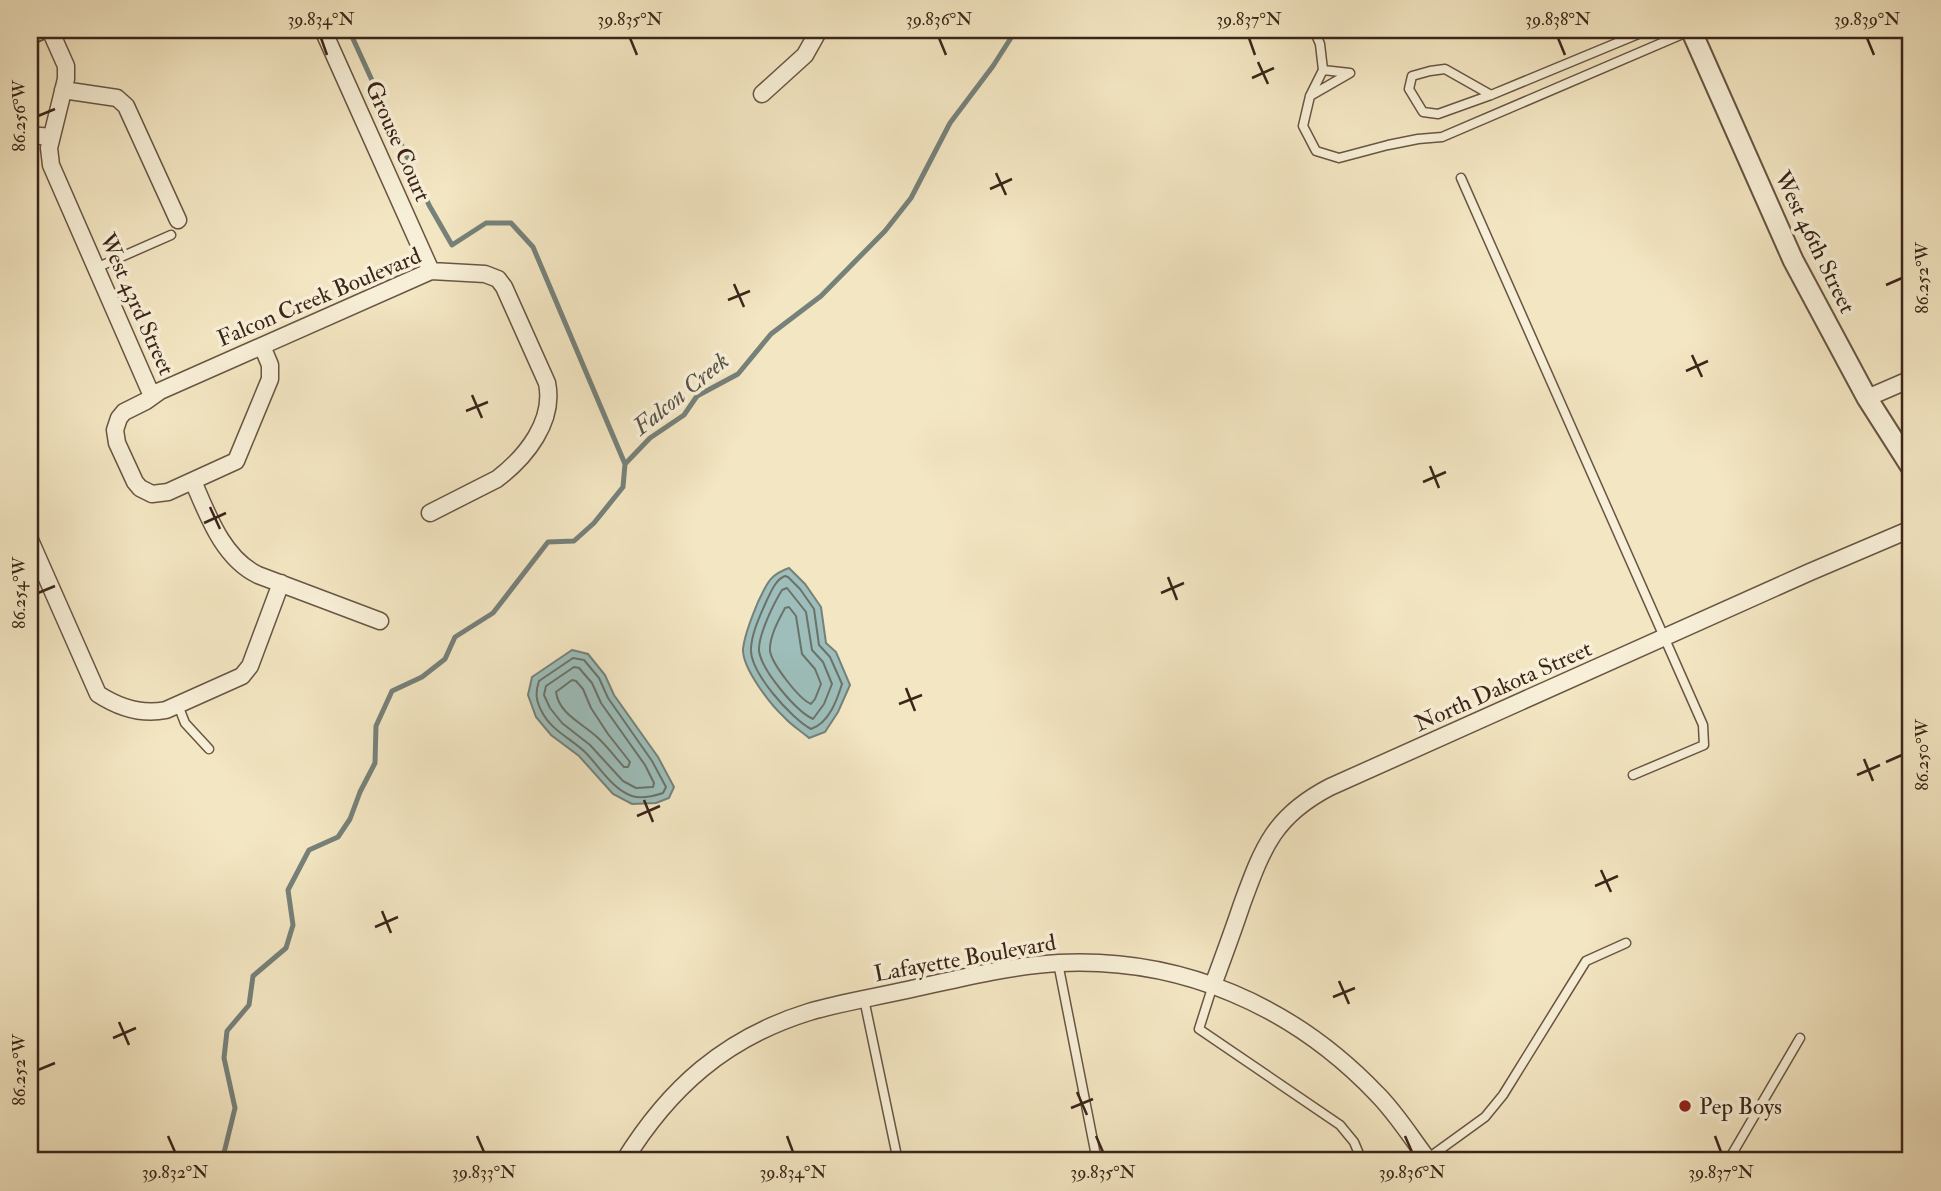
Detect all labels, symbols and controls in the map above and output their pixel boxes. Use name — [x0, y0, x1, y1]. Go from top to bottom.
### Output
text: 39.834°N — [287, 8, 355, 31]
text: 39.835°N — [597, 8, 663, 31]
text: 39.836°N — [906, 8, 972, 31]
text: 39.837°N — [1216, 8, 1282, 31]
text: 39.838°N — [1525, 8, 1591, 31]
text: 39.839°N — [1834, 8, 1900, 31]
street label: Grouse Court — [359, 76, 437, 206]
text: 86.256°W — [8, 79, 31, 152]
street label: West 46th Street — [1768, 165, 1862, 318]
street label: West 43rd Street — [92, 228, 181, 380]
street label: Falcon Creek Boulevard — [213, 241, 425, 353]
text: 86.252°W — [1911, 241, 1934, 314]
water label: Falcon Creek — [626, 346, 736, 443]
text: 86.254°W — [8, 556, 31, 629]
street label: North Dakota Street — [1410, 634, 1596, 738]
text: 86.250°W — [1911, 718, 1934, 791]
street label: Lafayette Boulevard — [872, 928, 1058, 988]
text: 86.252°W — [8, 1033, 31, 1106]
place label: Pep Boys — [1699, 1092, 1782, 1122]
marker: Pep Boys — [1677, 1098, 1693, 1114]
text: 39.832°N — [142, 1161, 208, 1184]
text: 39.833°N — [452, 1161, 516, 1184]
text: 39.834°N — [759, 1161, 827, 1184]
text: 39.835°N — [1070, 1161, 1136, 1184]
text: 39.836°N — [1379, 1161, 1445, 1184]
text: 39.837°N — [1688, 1161, 1754, 1184]

